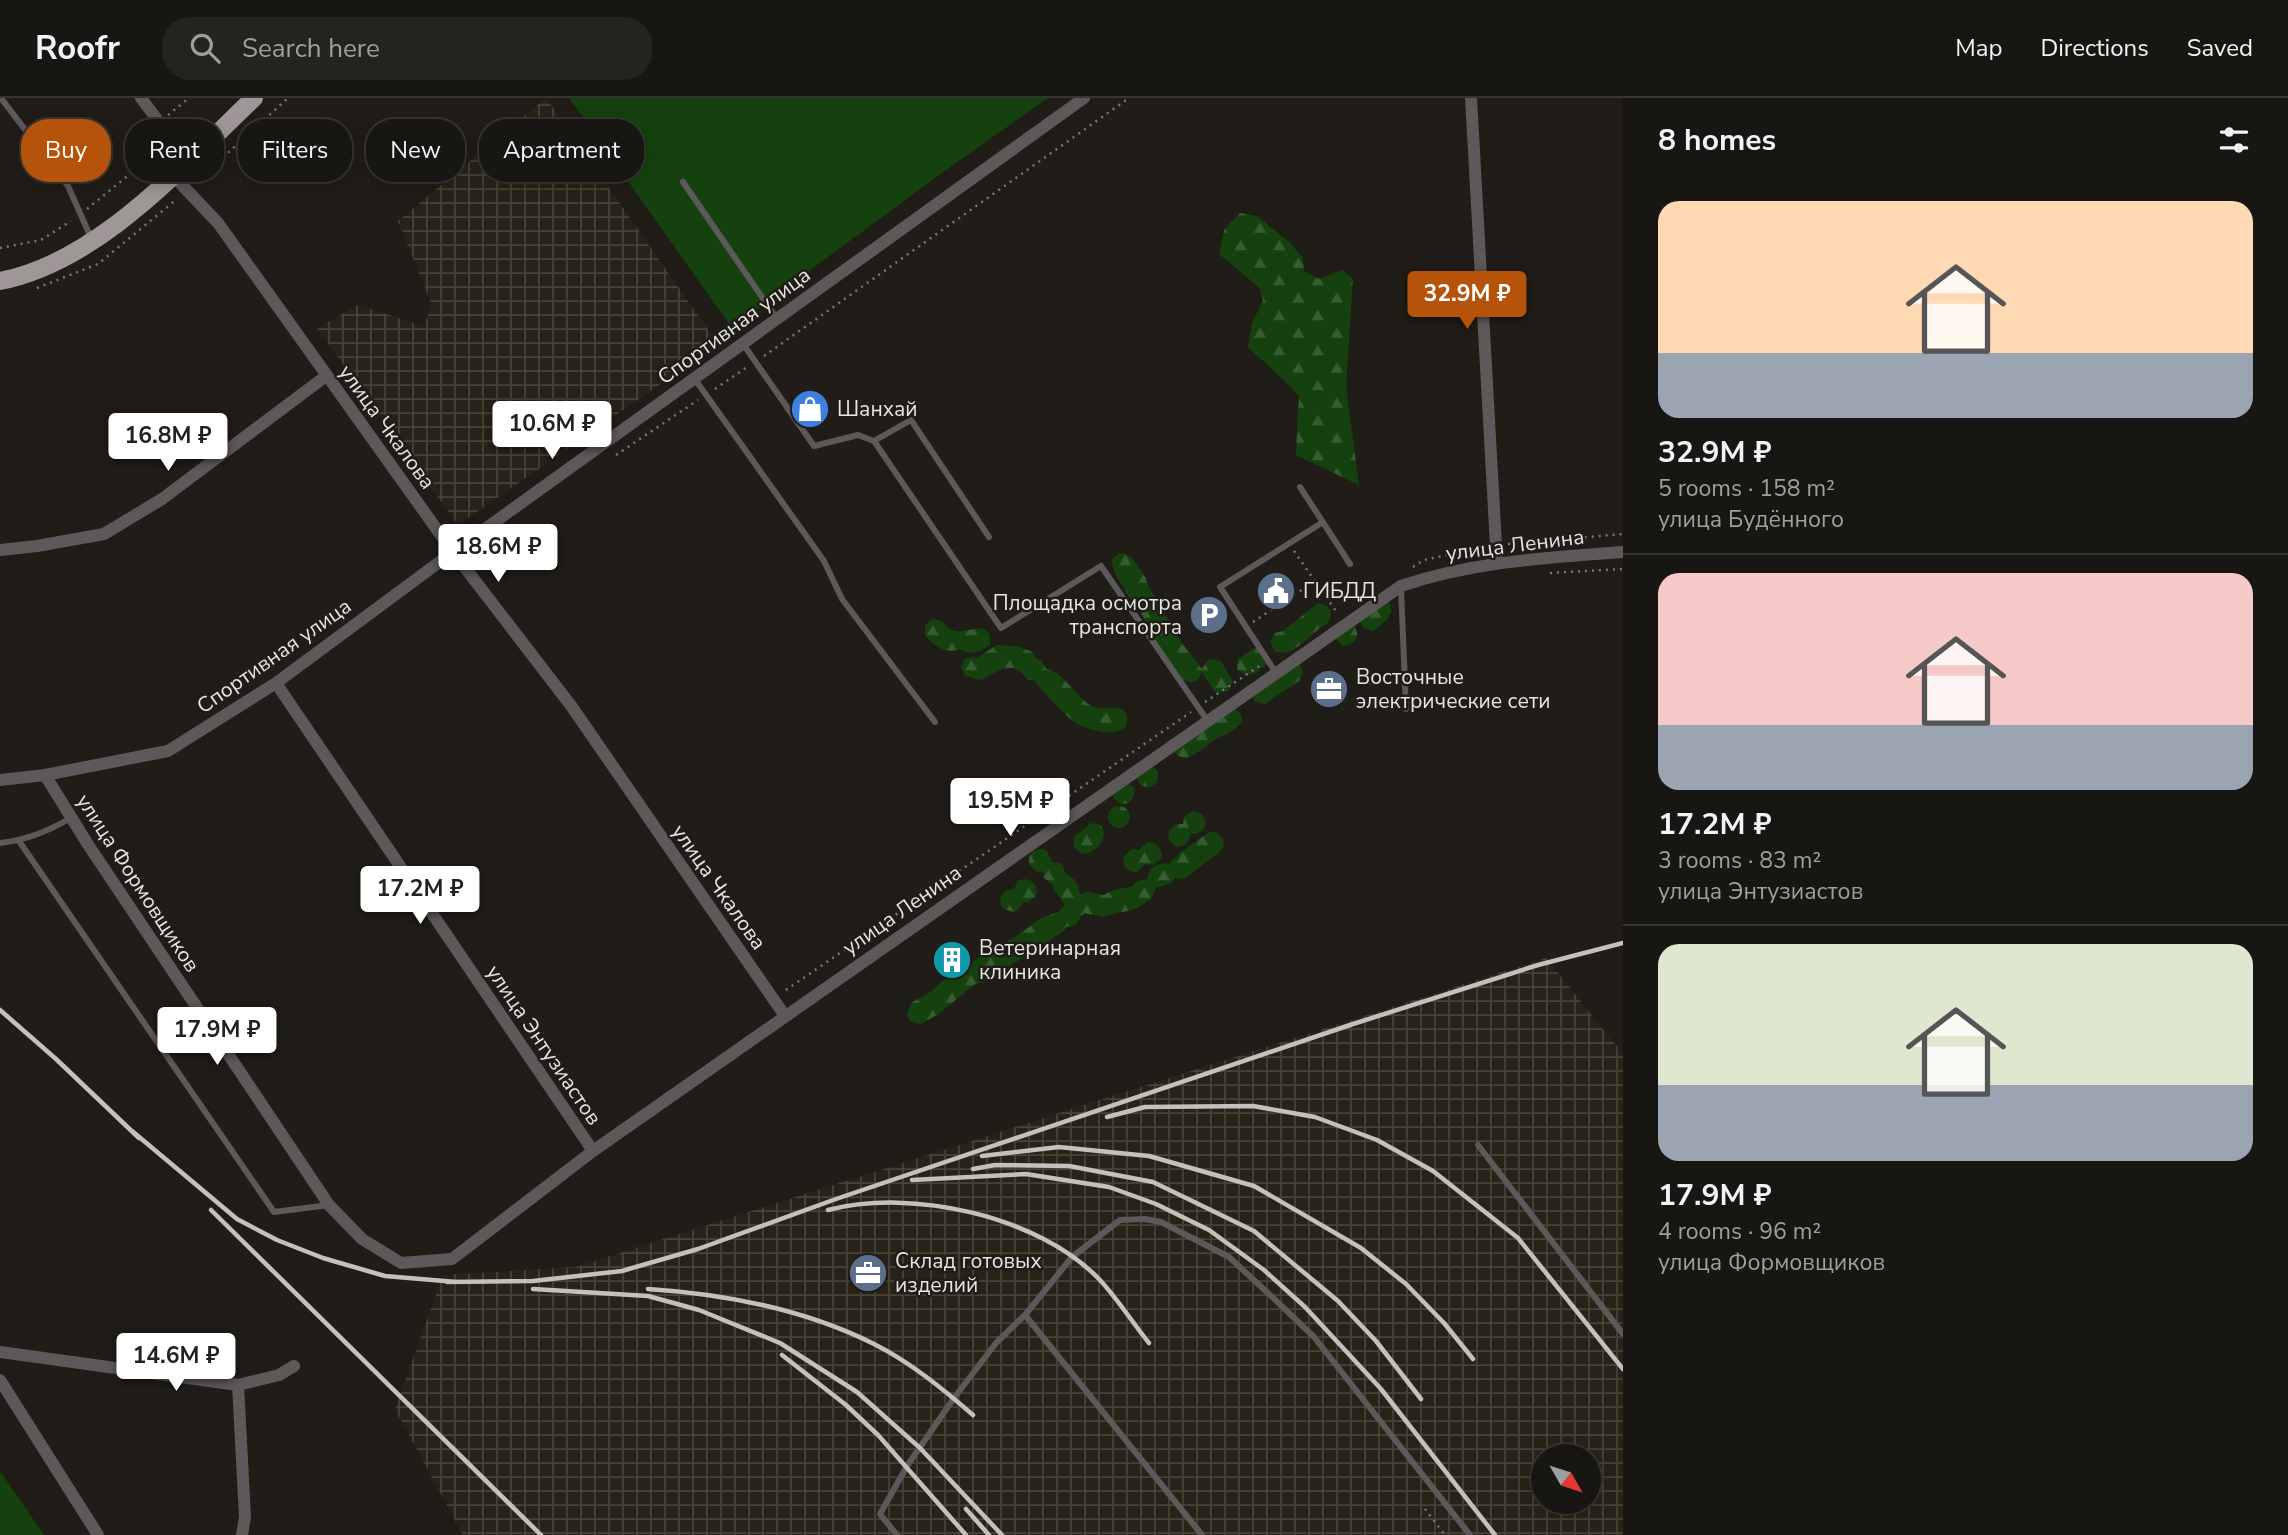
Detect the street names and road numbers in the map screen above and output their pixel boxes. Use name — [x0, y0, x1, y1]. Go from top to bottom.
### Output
street label: Спортивная улица — [652, 261, 816, 391]
street label: улица Чкалова — [332, 359, 442, 495]
street label: улица Ленина — [1444, 523, 1586, 567]
street label: Спортивная улица — [191, 592, 357, 720]
street label: улица Формовщиков — [70, 788, 206, 978]
street label: улица Чкалова — [665, 819, 773, 955]
street label: улица Ленина — [837, 859, 967, 961]
street label: улица Энтузиастов — [480, 960, 608, 1130]

